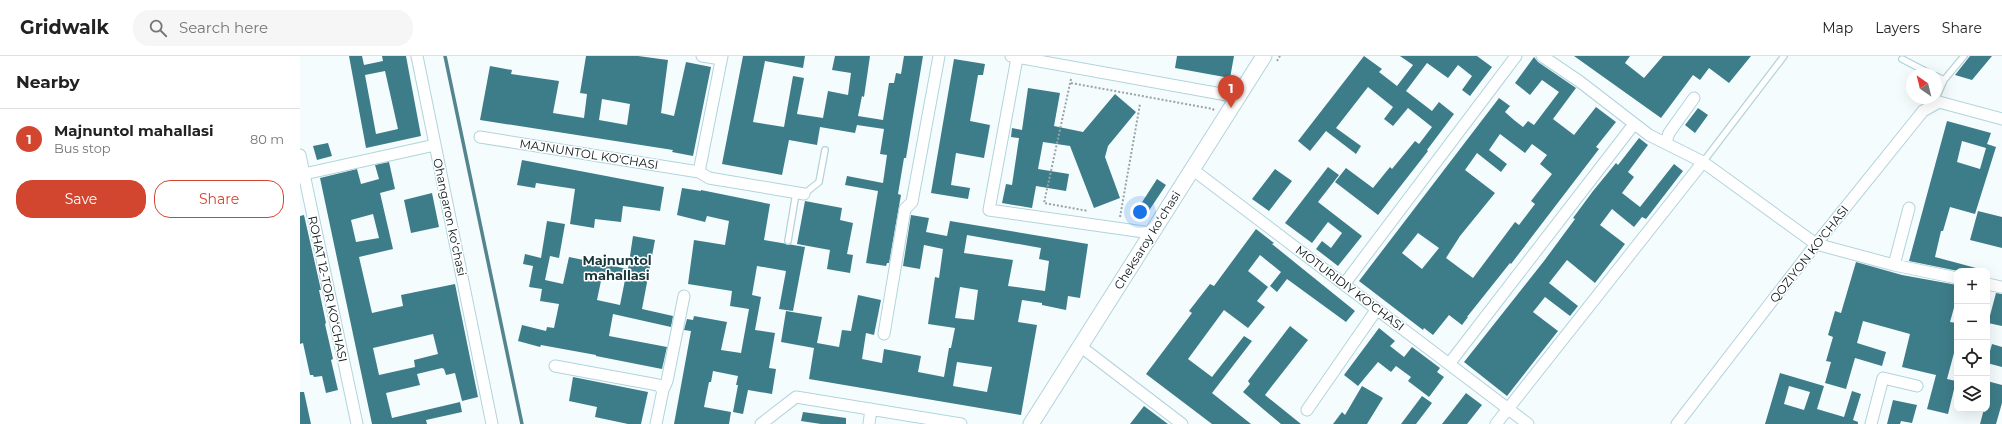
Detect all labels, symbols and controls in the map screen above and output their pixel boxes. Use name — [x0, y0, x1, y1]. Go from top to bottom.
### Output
search box — [133, 10, 413, 46]
text: Gridwalk — [20, 16, 109, 39]
icon: search — [147, 17, 169, 39]
text: Search here — [179, 18, 268, 37]
text: Map — [1822, 19, 1853, 37]
text: Layers — [1875, 19, 1920, 37]
text: Share — [1942, 19, 1982, 37]
north arrow — [1906, 68, 1942, 104]
text: Nearby — [16, 72, 80, 92]
pin: 1 — [1218, 75, 1244, 108]
text: Majnuntol mahallasi — [54, 121, 213, 140]
text: 1 — [26, 131, 32, 147]
text: 80 m — [250, 131, 284, 147]
street label: MAJNUNTOL KO'CHASI — [519, 136, 659, 172]
text: Bus stop — [54, 140, 111, 156]
street label: Ohangaron koʻchasi — [430, 157, 470, 277]
button: Save — [16, 180, 146, 218]
button: Share — [154, 180, 284, 218]
street label: Cheksaroy koʻchasi — [1111, 188, 1183, 292]
your location — [1130, 202, 1150, 222]
street label: QOZIYON KO'CHASI — [1766, 202, 1852, 306]
street label: ROHAT 12-TOR KO‘CHASI — [305, 215, 351, 363]
street label: MOTURIDIY KO'CHASI — [1293, 242, 1407, 334]
district label: Majnuntol mahallasi — [582, 252, 652, 283]
map controls — [1954, 268, 1990, 412]
button: + — [1954, 268, 1990, 304]
button: − — [1954, 304, 1990, 340]
button: locate — [1954, 340, 1990, 376]
button: layers — [1954, 376, 1990, 412]

